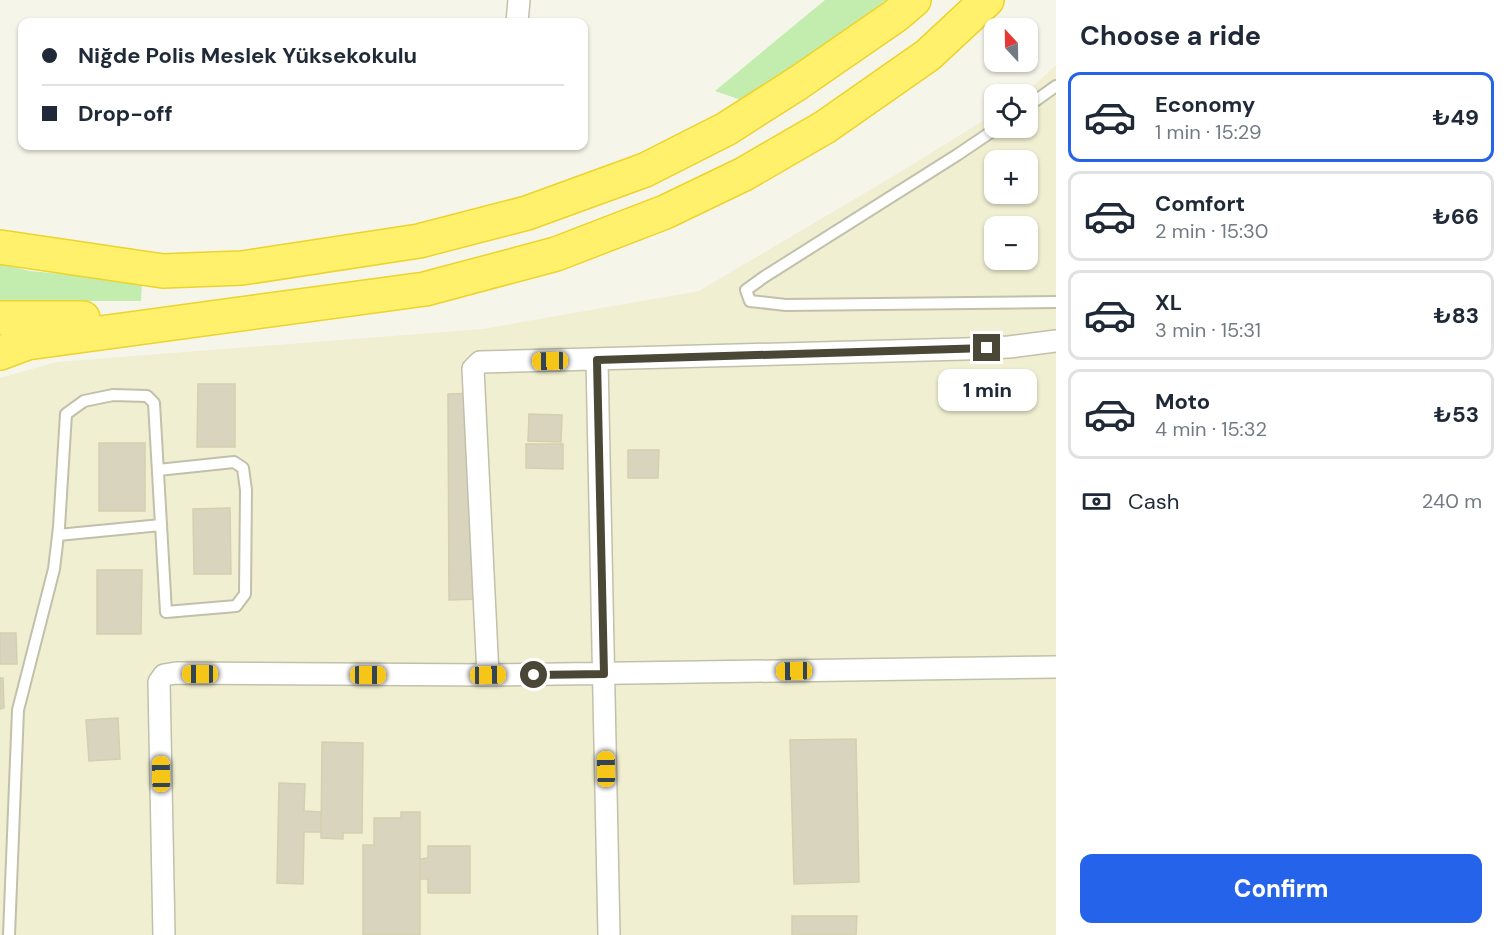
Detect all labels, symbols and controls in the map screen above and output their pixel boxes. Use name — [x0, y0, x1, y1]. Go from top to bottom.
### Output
north arrow — [984, 18, 1038, 72]
map controls — [984, 18, 1038, 270]
text: Choose a ride — [1080, 18, 1261, 53]
text: Niğde Polis Meslek Yüksekokulu — [78, 41, 417, 70]
button: locate — [984, 84, 1038, 138]
icon: car — [1083, 90, 1137, 144]
text: Economy — [1155, 90, 1255, 119]
text: Drop-off — [78, 99, 173, 128]
text: ₺49 — [1432, 103, 1479, 132]
text: 1 min · 15:29 — [1155, 119, 1262, 145]
button: + — [984, 150, 1038, 204]
icon: car — [1083, 189, 1137, 243]
text: Comfort — [1155, 189, 1245, 218]
text: ₺66 — [1433, 202, 1479, 231]
button: − — [984, 216, 1038, 270]
text: 2 min · 15:30 — [1155, 218, 1269, 244]
icon: car — [1083, 288, 1137, 342]
text: XL — [1155, 288, 1182, 317]
text: ₺83 — [1434, 301, 1479, 330]
text: 3 min · 15:31 — [1155, 317, 1261, 343]
route end — [973, 334, 1000, 361]
car — [532, 352, 568, 370]
callout: 1 min — [938, 369, 1036, 411]
text: 1 min — [963, 377, 1012, 403]
icon: car — [1083, 387, 1137, 441]
text: Moto — [1155, 387, 1210, 416]
text: ₺53 — [1434, 400, 1479, 429]
text: 4 min · 15:32 — [1155, 416, 1267, 442]
icon: cash — [1080, 485, 1113, 518]
text: Cash — [1128, 487, 1179, 516]
text: 240 m — [1422, 488, 1482, 514]
route start — [520, 661, 547, 688]
car — [776, 662, 812, 680]
car — [182, 665, 218, 683]
car — [350, 666, 386, 684]
car — [470, 666, 506, 684]
car — [597, 751, 615, 787]
car — [152, 756, 170, 792]
button: Confirm — [1080, 854, 1482, 923]

